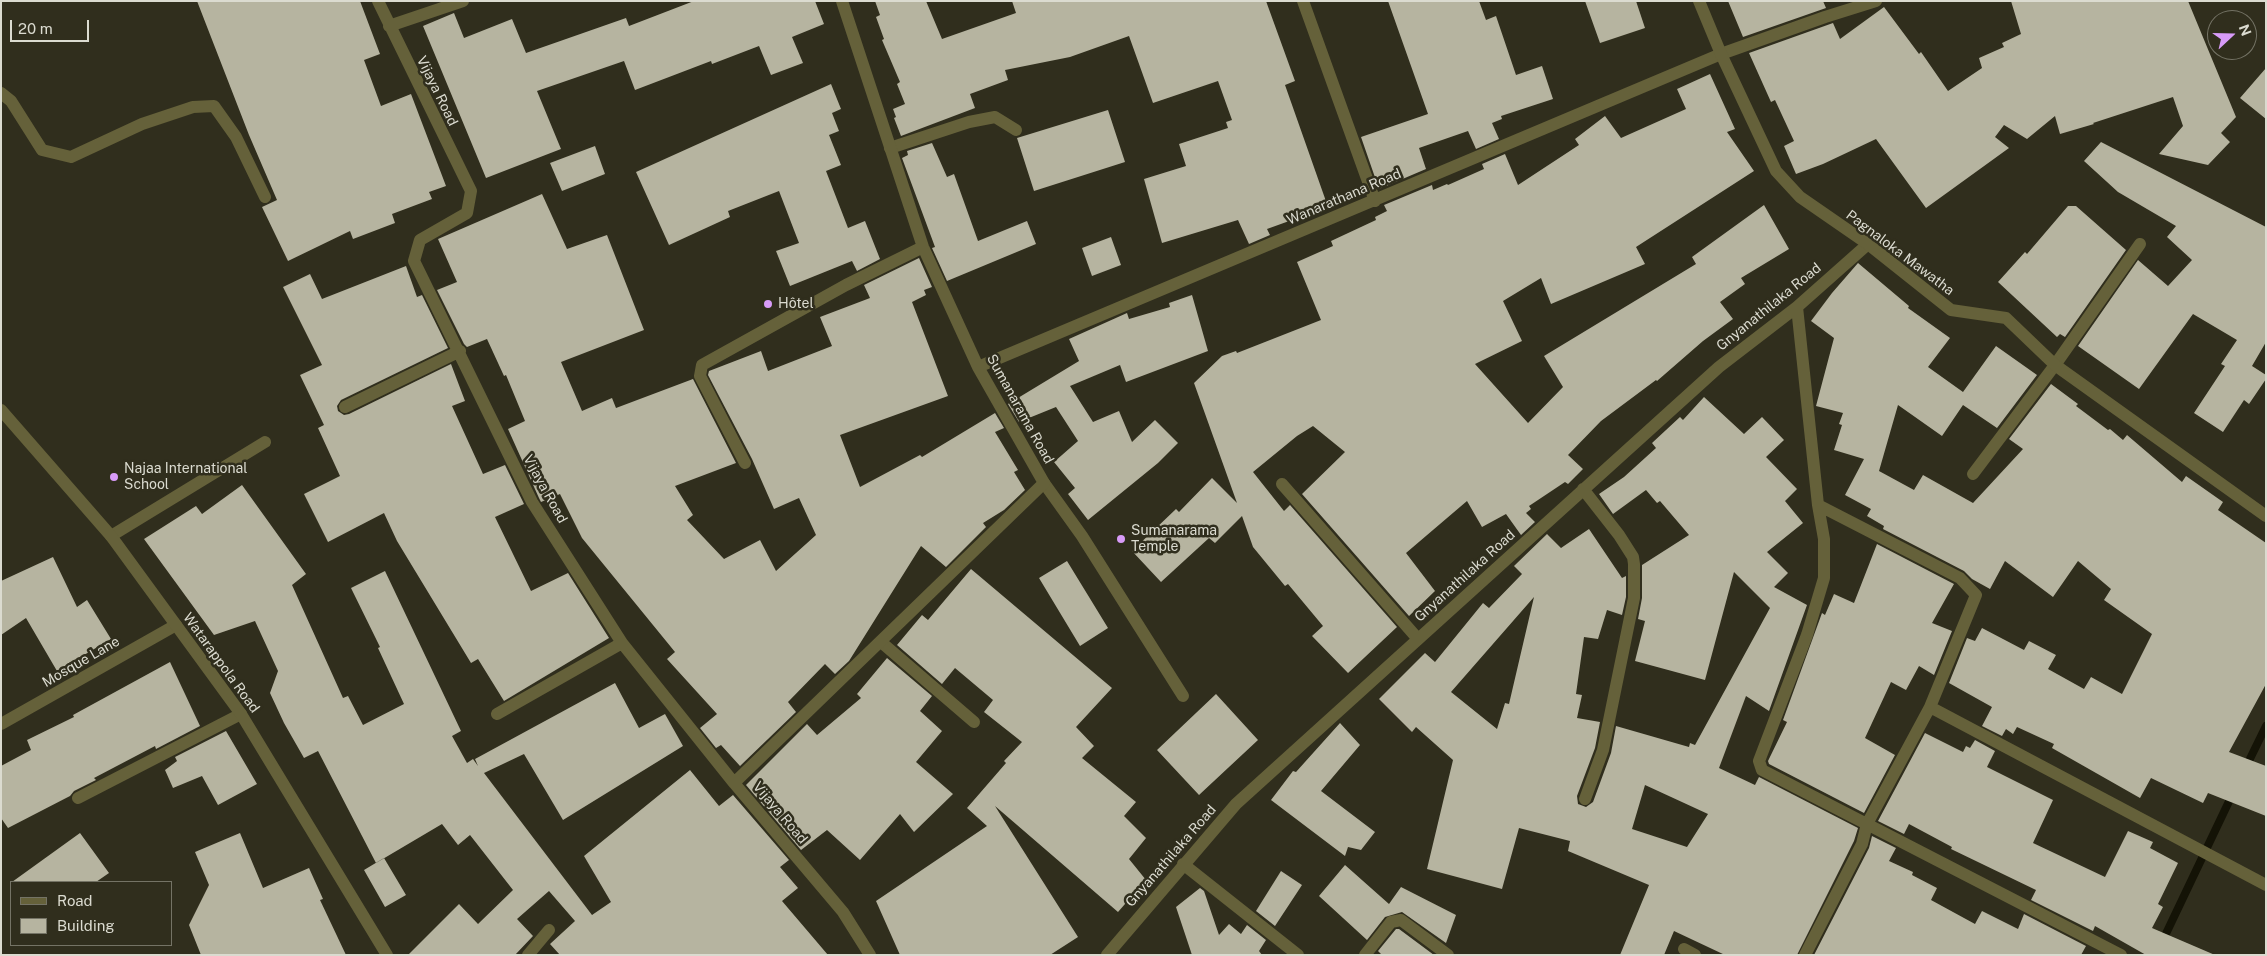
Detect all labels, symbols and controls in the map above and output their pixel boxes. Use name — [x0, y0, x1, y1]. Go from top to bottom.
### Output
scale bar — [12, 10, 91, 42]
north arrow — [2207, 10, 2257, 60]
text: 20 m — [18, 20, 53, 37]
text: N — [2236, 22, 2254, 38]
street label: Vijaya Road — [413, 53, 461, 129]
street label: Wanarathana Road — [1284, 165, 1404, 229]
street label: Pagnaloka Mawatha — [1843, 207, 1957, 299]
street label: Gnyanathilaka Road — [1713, 260, 1825, 354]
place label: Hôtel — [778, 296, 814, 312]
marker: Hôtel — [762, 298, 774, 310]
street label: Sumanarama Road — [983, 351, 1057, 467]
street label: Vijaya Road — [519, 452, 571, 526]
place label: Najaa International School — [124, 461, 248, 494]
marker: Najaa International School — [108, 471, 120, 483]
place label: Sumanarama Temple — [1131, 523, 1217, 556]
street label: Gnyanathilaka Road — [1411, 526, 1519, 626]
marker: Sumanarama Temple — [1115, 533, 1127, 545]
street label: Watarappola Road — [179, 610, 263, 716]
street label: Mosque Lane — [39, 633, 123, 691]
street label: Vijaya Road — [749, 779, 811, 847]
street label: Gnyanathilaka Road — [1122, 802, 1220, 910]
legend — [10, 881, 172, 946]
text: Road — [57, 892, 93, 909]
text: Building — [57, 917, 115, 934]

